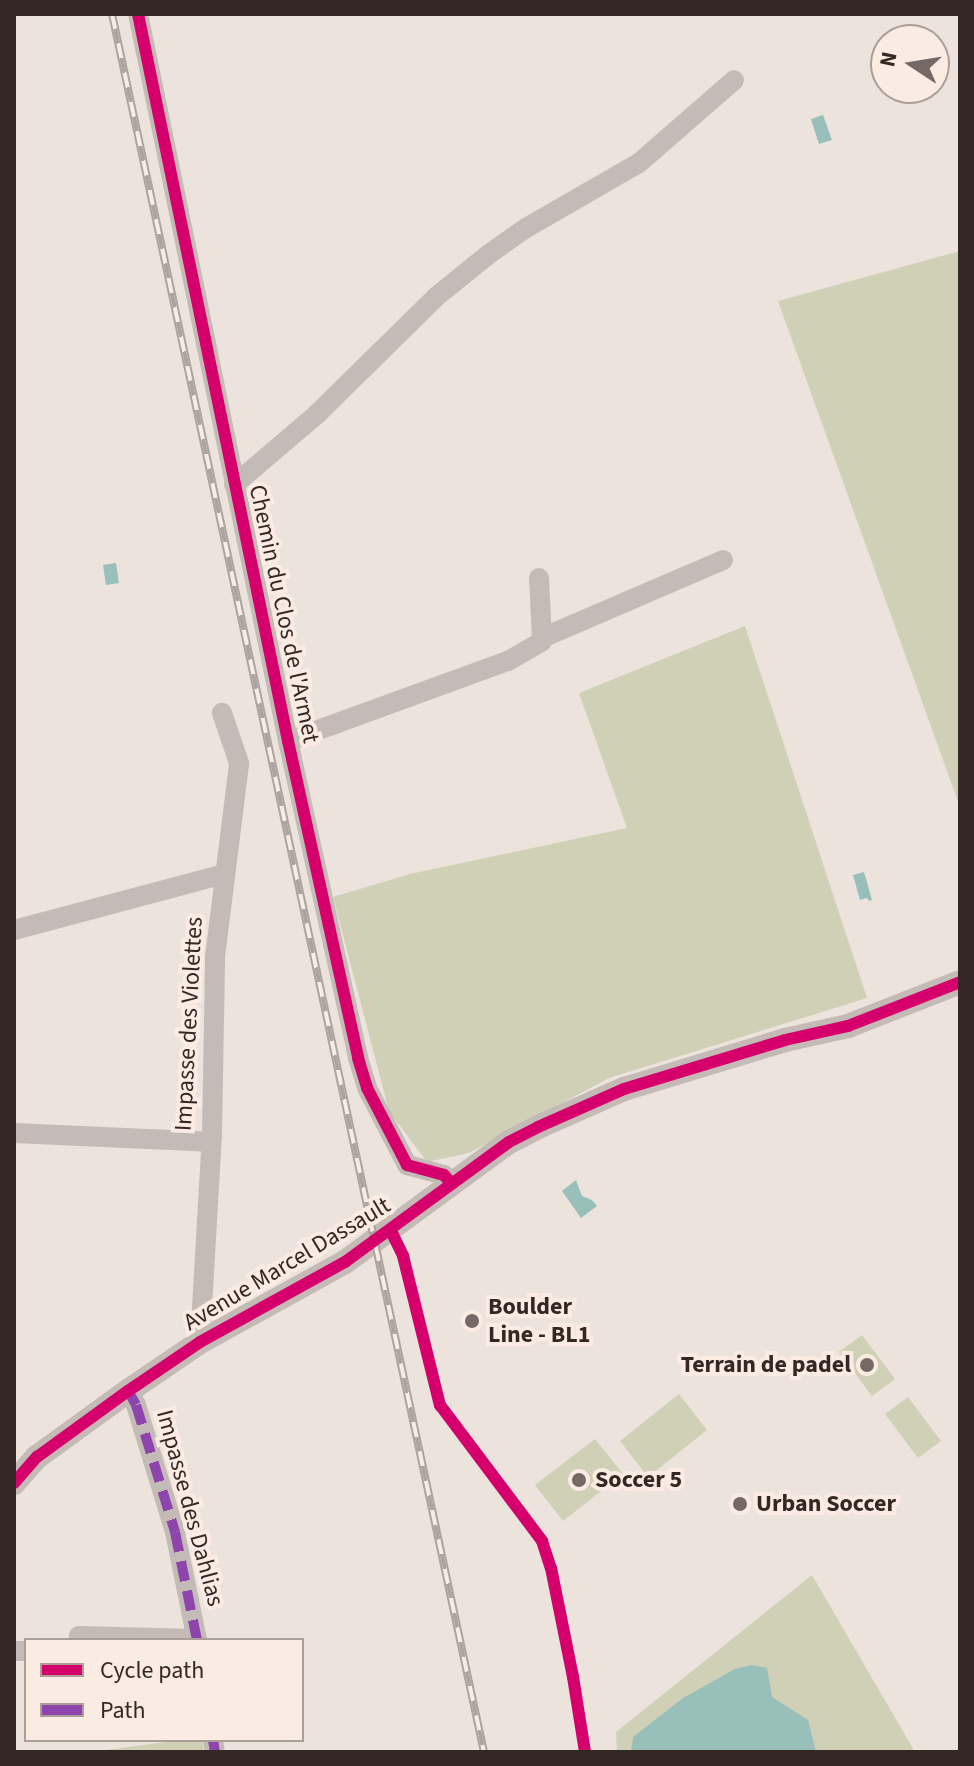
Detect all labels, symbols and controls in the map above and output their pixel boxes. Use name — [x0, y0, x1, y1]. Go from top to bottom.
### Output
north arrow — [870, 24, 950, 104]
text: N — [871, 49, 906, 70]
street label: Chemin du Clos de l'Armet — [243, 482, 325, 746]
street label: Impasse des Violettes — [169, 916, 209, 1132]
street label: Avenue Marcel Dassault — [178, 1191, 396, 1337]
place label: Boulder Line - BL1 — [488, 1293, 590, 1349]
marker: Boulder Line - BL1 — [463, 1312, 481, 1330]
place label: Terrain de padel — [681, 1351, 851, 1379]
marker: Terrain de padel — [858, 1356, 876, 1374]
street label: Impasse des Dahlias — [150, 1407, 230, 1609]
place label: Soccer 5 — [595, 1466, 682, 1494]
marker: Soccer 5 — [570, 1471, 588, 1489]
place label: Urban Soccer — [756, 1490, 896, 1518]
marker: Urban Soccer — [731, 1495, 749, 1513]
legend — [24, 1638, 304, 1742]
text: Cycle path — [100, 1653, 204, 1688]
text: Path — [100, 1693, 146, 1728]

